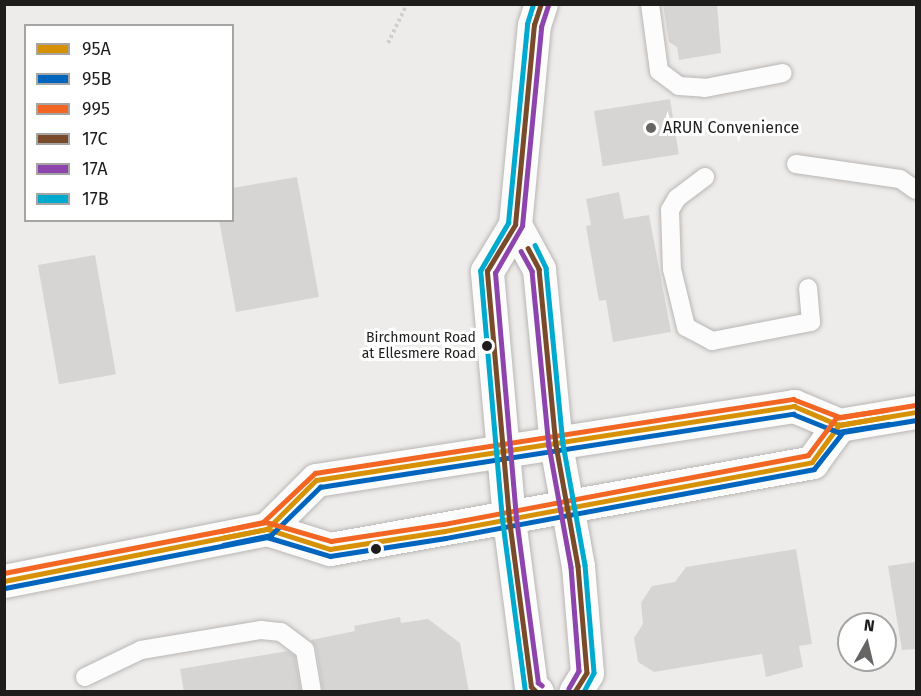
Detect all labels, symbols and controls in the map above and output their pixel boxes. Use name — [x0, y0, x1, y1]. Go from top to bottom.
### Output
legend — [24, 24, 234, 222]
text: 95A — [82, 38, 111, 60]
text: 95B — [82, 68, 111, 90]
text: 995 — [82, 98, 110, 120]
place label: ARUN Convenience — [663, 118, 799, 138]
marker: ARUN Convenience — [644, 121, 658, 135]
text: 17C — [82, 128, 108, 150]
text: 17A — [82, 158, 108, 180]
text: 17B — [82, 188, 109, 210]
place label: Birchmount Road at Ellesmere Road — [362, 330, 476, 362]
marker: Birchmount Road at Ellesmere Road — [481, 340, 493, 352]
unlabelled marker — [370, 543, 382, 555]
north arrow — [837, 612, 897, 672]
text: N — [863, 616, 876, 636]

